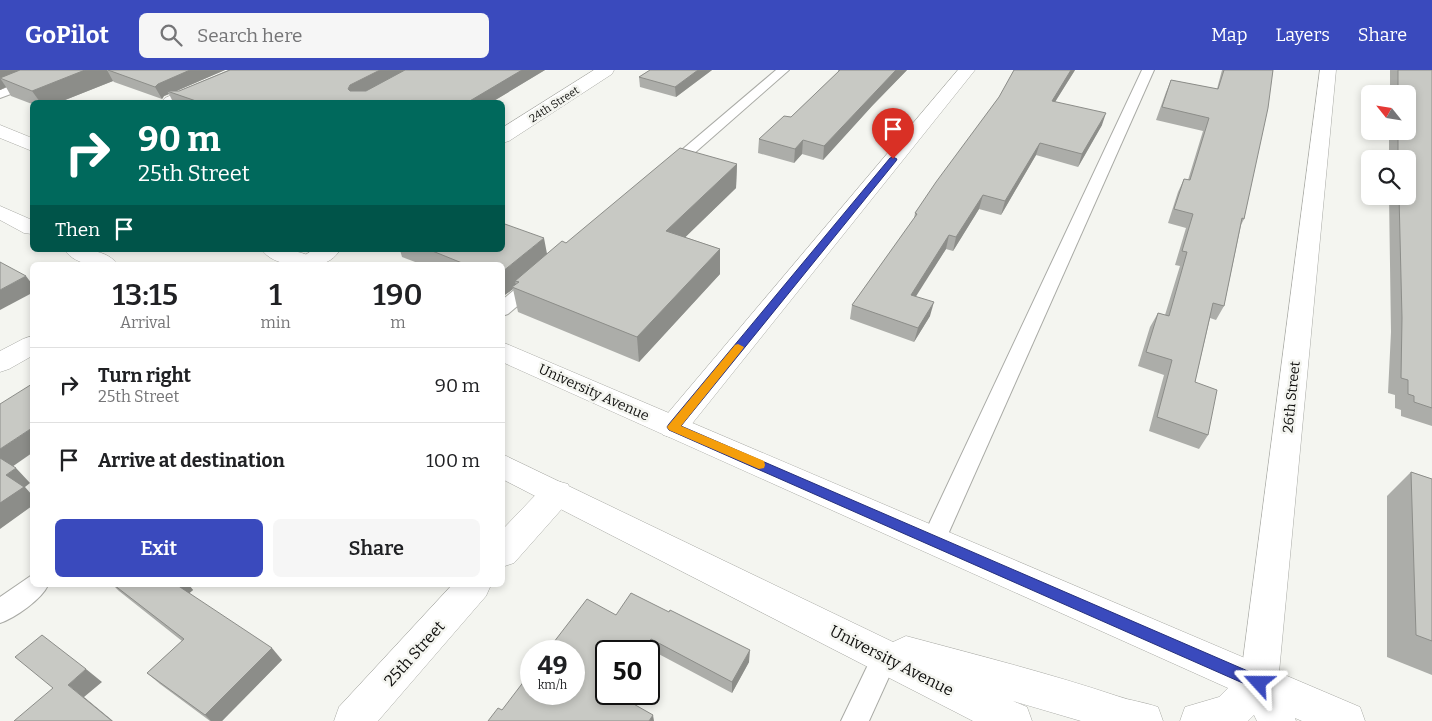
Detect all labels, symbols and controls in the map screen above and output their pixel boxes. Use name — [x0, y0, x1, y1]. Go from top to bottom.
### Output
search box — [139, 13, 489, 58]
text: GoPilot — [25, 21, 109, 49]
icon: search — [157, 21, 185, 49]
text: Search here — [197, 24, 303, 47]
text: Map — [1211, 24, 1247, 46]
text: Layers — [1275, 24, 1330, 46]
text: Share — [1358, 24, 1407, 46]
street label: 24th Street — [527, 84, 581, 125]
north arrow — [1361, 85, 1416, 140]
map controls — [1361, 85, 1416, 205]
pin — [872, 108, 914, 159]
icon: arrive — [879, 115, 907, 143]
text: 90 m — [138, 118, 221, 160]
icon: right — [55, 120, 120, 185]
button: search — [1361, 150, 1416, 205]
text: 25th Street — [138, 160, 250, 187]
icon: arrive — [110, 215, 138, 243]
text: Then — [55, 218, 100, 241]
text: 13:15 — [112, 277, 178, 313]
text: 1 — [269, 277, 282, 313]
text: 190 — [373, 277, 423, 313]
text: Arrival — [120, 313, 171, 332]
text: min — [260, 313, 291, 332]
text: m — [390, 313, 405, 332]
street label: University Avenue — [536, 360, 652, 424]
street label: 26th Street — [1279, 360, 1304, 434]
text: Turn right — [98, 364, 191, 387]
icon: right — [55, 371, 83, 399]
text: 90 m — [435, 374, 480, 397]
text: 25th Street — [98, 387, 179, 406]
icon: arrive — [55, 446, 83, 474]
text: Arrive at destination — [98, 449, 285, 472]
text: 100 m — [426, 449, 480, 472]
button: Exit — [55, 519, 263, 577]
button: Share — [273, 519, 480, 577]
street label: 25th Street — [380, 617, 449, 690]
street label: University Avenue — [827, 621, 957, 700]
speed limit sign: 50 — [595, 640, 660, 705]
text: 49 — [537, 651, 568, 681]
position arrow — [1232, 656, 1284, 708]
text: km/h — [538, 678, 567, 692]

